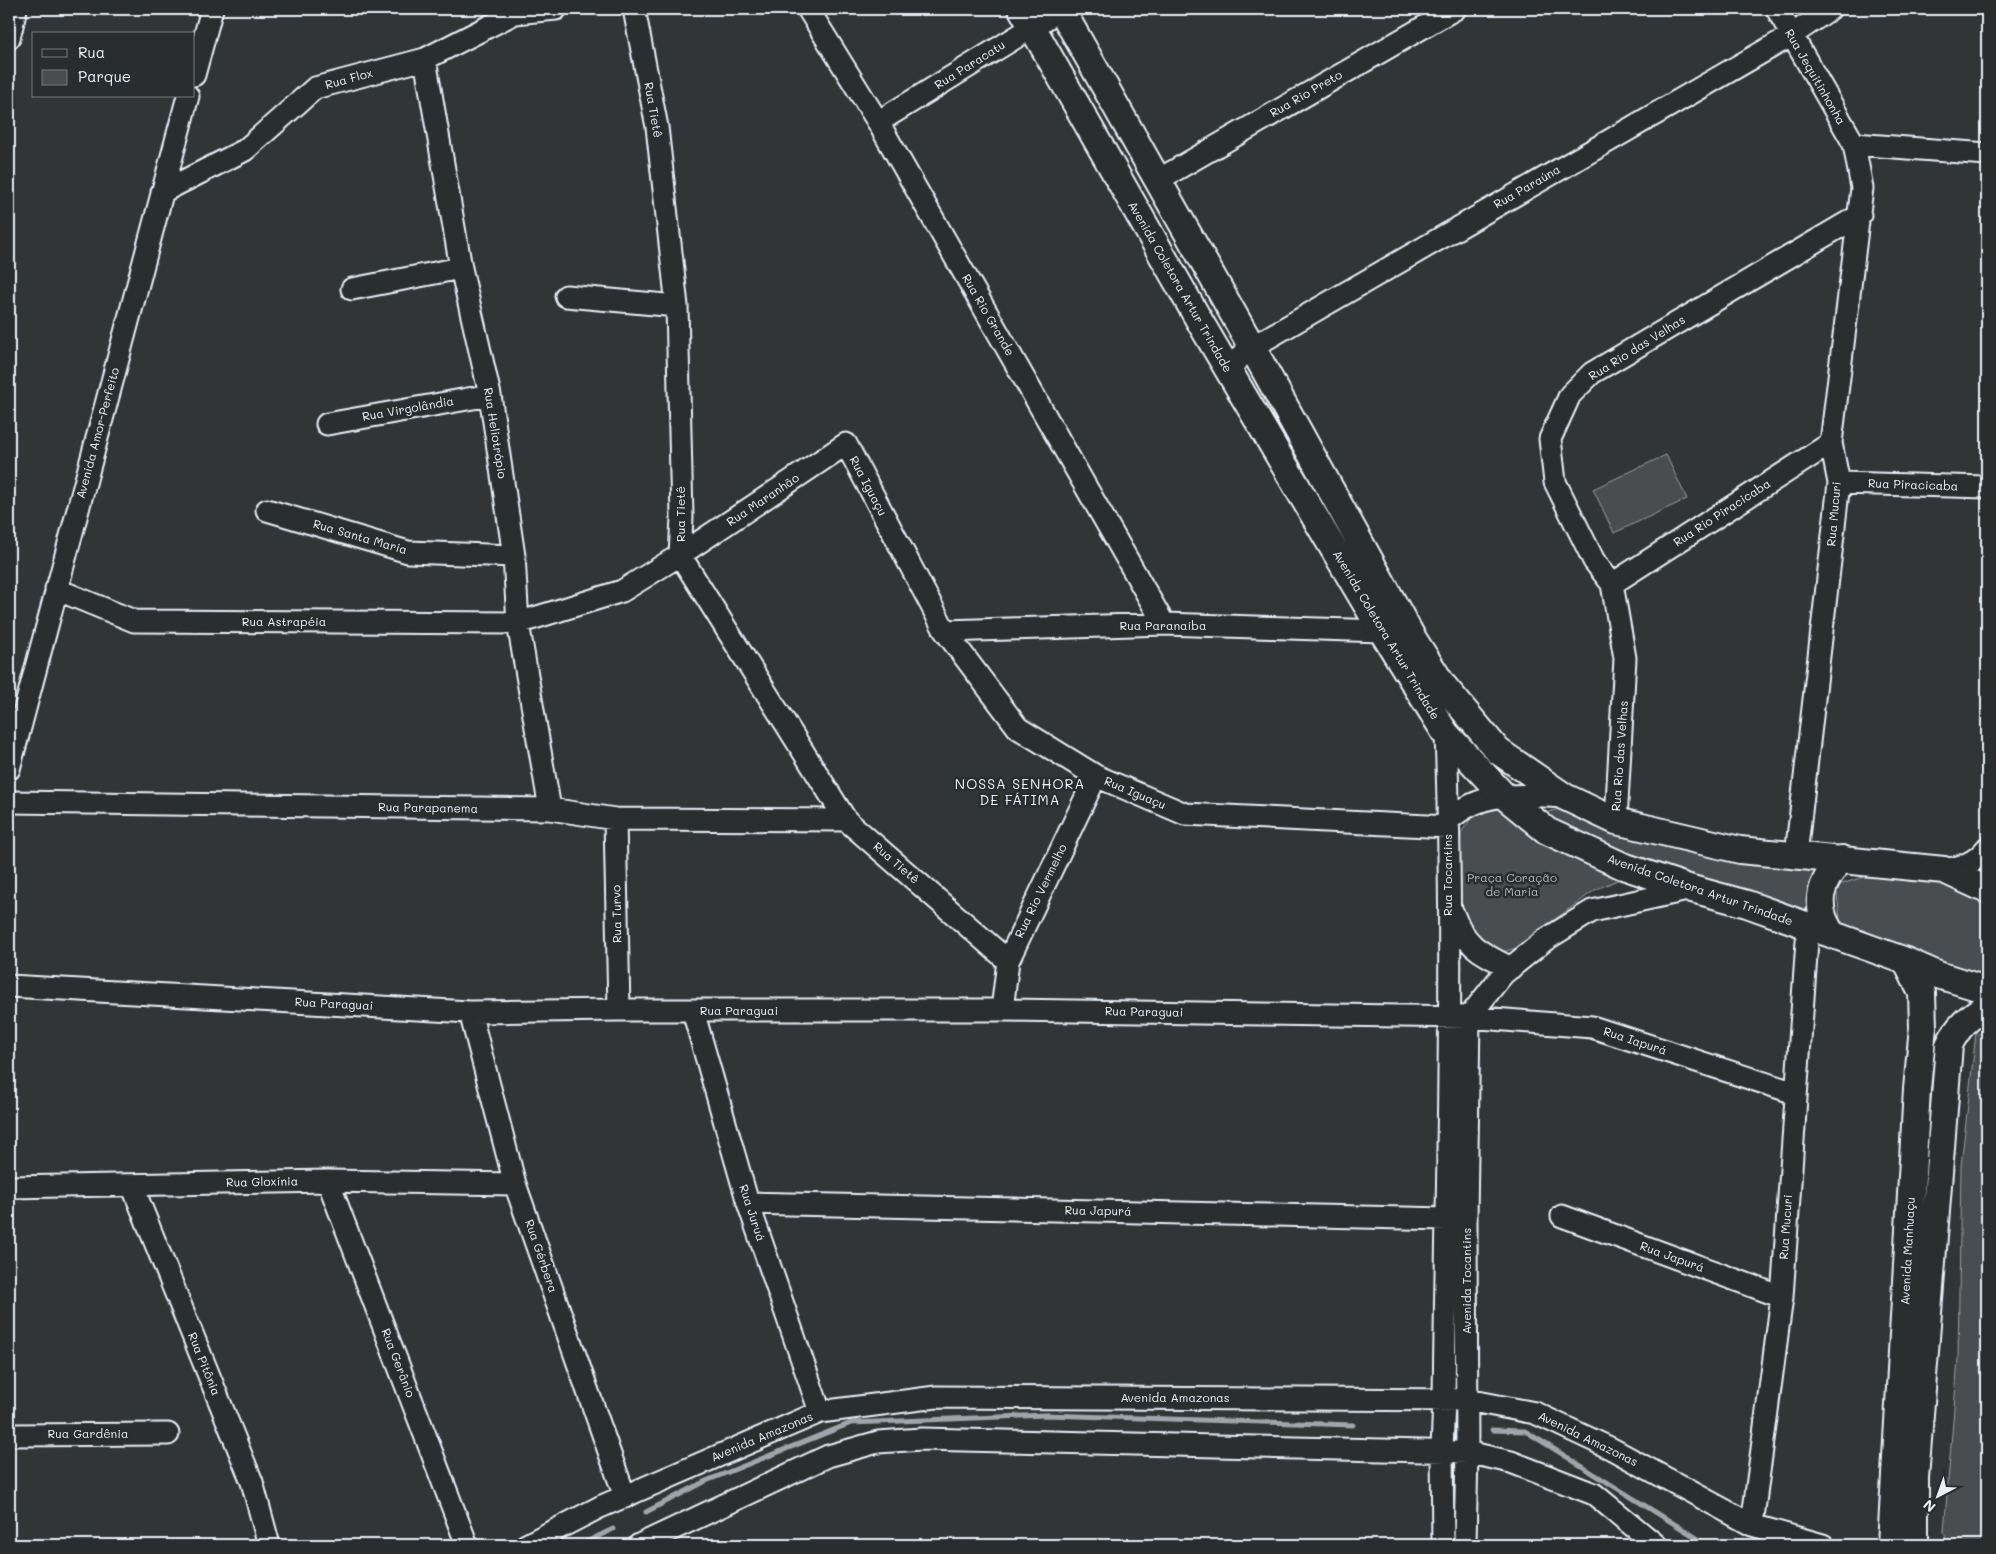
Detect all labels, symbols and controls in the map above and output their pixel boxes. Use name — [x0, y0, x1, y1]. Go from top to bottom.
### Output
street label: Rua Jequitinhonha — [1782, 26, 1850, 127]
legend — [32, 32, 195, 98]
street label: Rua Paracatu — [931, 36, 1008, 92]
text: Rua — [78, 42, 105, 62]
street label: Rua Flox — [323, 64, 374, 92]
text: Parque — [78, 66, 131, 86]
street label: Rua Rio Preto — [1266, 66, 1345, 120]
street label: Rua Tietê — [641, 81, 667, 139]
street label: Rua Paraúna — [1490, 161, 1563, 212]
street label: Avenida Coletora Artur Trindade — [1125, 198, 1237, 375]
street label: Rua Rio Grande — [959, 271, 1019, 358]
street label: Rua Rio das Velhas — [1585, 311, 1688, 383]
street label: Avenida Amor-Perfeito — [72, 365, 122, 500]
street label: Rua Heliotrópio — [481, 386, 511, 480]
street label: Rua Virgolândia — [361, 392, 455, 424]
street label: Rua Iguaçu — [846, 453, 891, 518]
street label: Rua Maranhão — [723, 469, 802, 529]
street label: Rua Piracicaba — [1868, 474, 1959, 494]
street label: Rua Rio Piracicaba — [1670, 475, 1773, 550]
street label: Rua Mucuri — [1822, 481, 1844, 547]
street label: Rua Tietê — [672, 486, 688, 542]
street label: Rua Santa Maria — [311, 515, 409, 557]
street label: Avenida Coletora Artur Trindade — [1330, 547, 1444, 722]
street label: Rua Astrapéia — [242, 613, 326, 629]
street label: Rua Paranaíba — [1120, 617, 1206, 633]
street label: Rua Rio das Velhas — [1607, 700, 1631, 812]
street label: Rua Iguaçu — [1102, 772, 1169, 812]
district label: NOSSA SENHORA DE FÁTIMA — [955, 774, 1085, 809]
street label: Rua Parapanema — [378, 798, 478, 816]
street label: Rua Tocantins — [1439, 834, 1455, 916]
street label: Rua Tietê — [870, 838, 923, 887]
street label: Rua Rio Vermelho — [1010, 841, 1070, 940]
street label: Avenida Coletora Artur Trindade — [1605, 850, 1795, 928]
park label: Praça Coração de Maria — [1467, 869, 1557, 899]
street label: Rua Turvo — [607, 885, 625, 943]
street label: Rua Paraguai — [294, 993, 374, 1013]
street label: Rua Paraguai — [700, 1002, 778, 1018]
street label: Rua Paraguai — [1105, 1002, 1183, 1020]
street label: Rua Iapurá — [1602, 1022, 1669, 1058]
street label: Rua Gloxínia — [226, 1172, 298, 1190]
street label: Rua Juruá — [736, 1182, 770, 1243]
street label: Rua Mucuri — [1775, 1194, 1795, 1260]
street label: Avenida Manhuaçu — [1896, 1196, 1918, 1305]
street label: Rua Japurá — [1064, 1201, 1132, 1219]
street label: Rua Gérbera — [522, 1217, 562, 1294]
street label: Avenida Tocantins — [1458, 1228, 1474, 1334]
street label: Rua Japurá — [1638, 1237, 1707, 1275]
street label: Rua Gerânio — [378, 1326, 419, 1400]
street label: Rua Pitônia — [185, 1330, 225, 1398]
street label: Avenida Amazonas — [1120, 1389, 1230, 1405]
street label: Avenida Amazonas — [708, 1407, 815, 1465]
street label: Avenida Amazonas — [1536, 1407, 1641, 1469]
street label: Rua Gardênia — [48, 1425, 128, 1441]
north arrow — [1914, 1472, 1964, 1522]
text: N — [1919, 1496, 1939, 1517]

